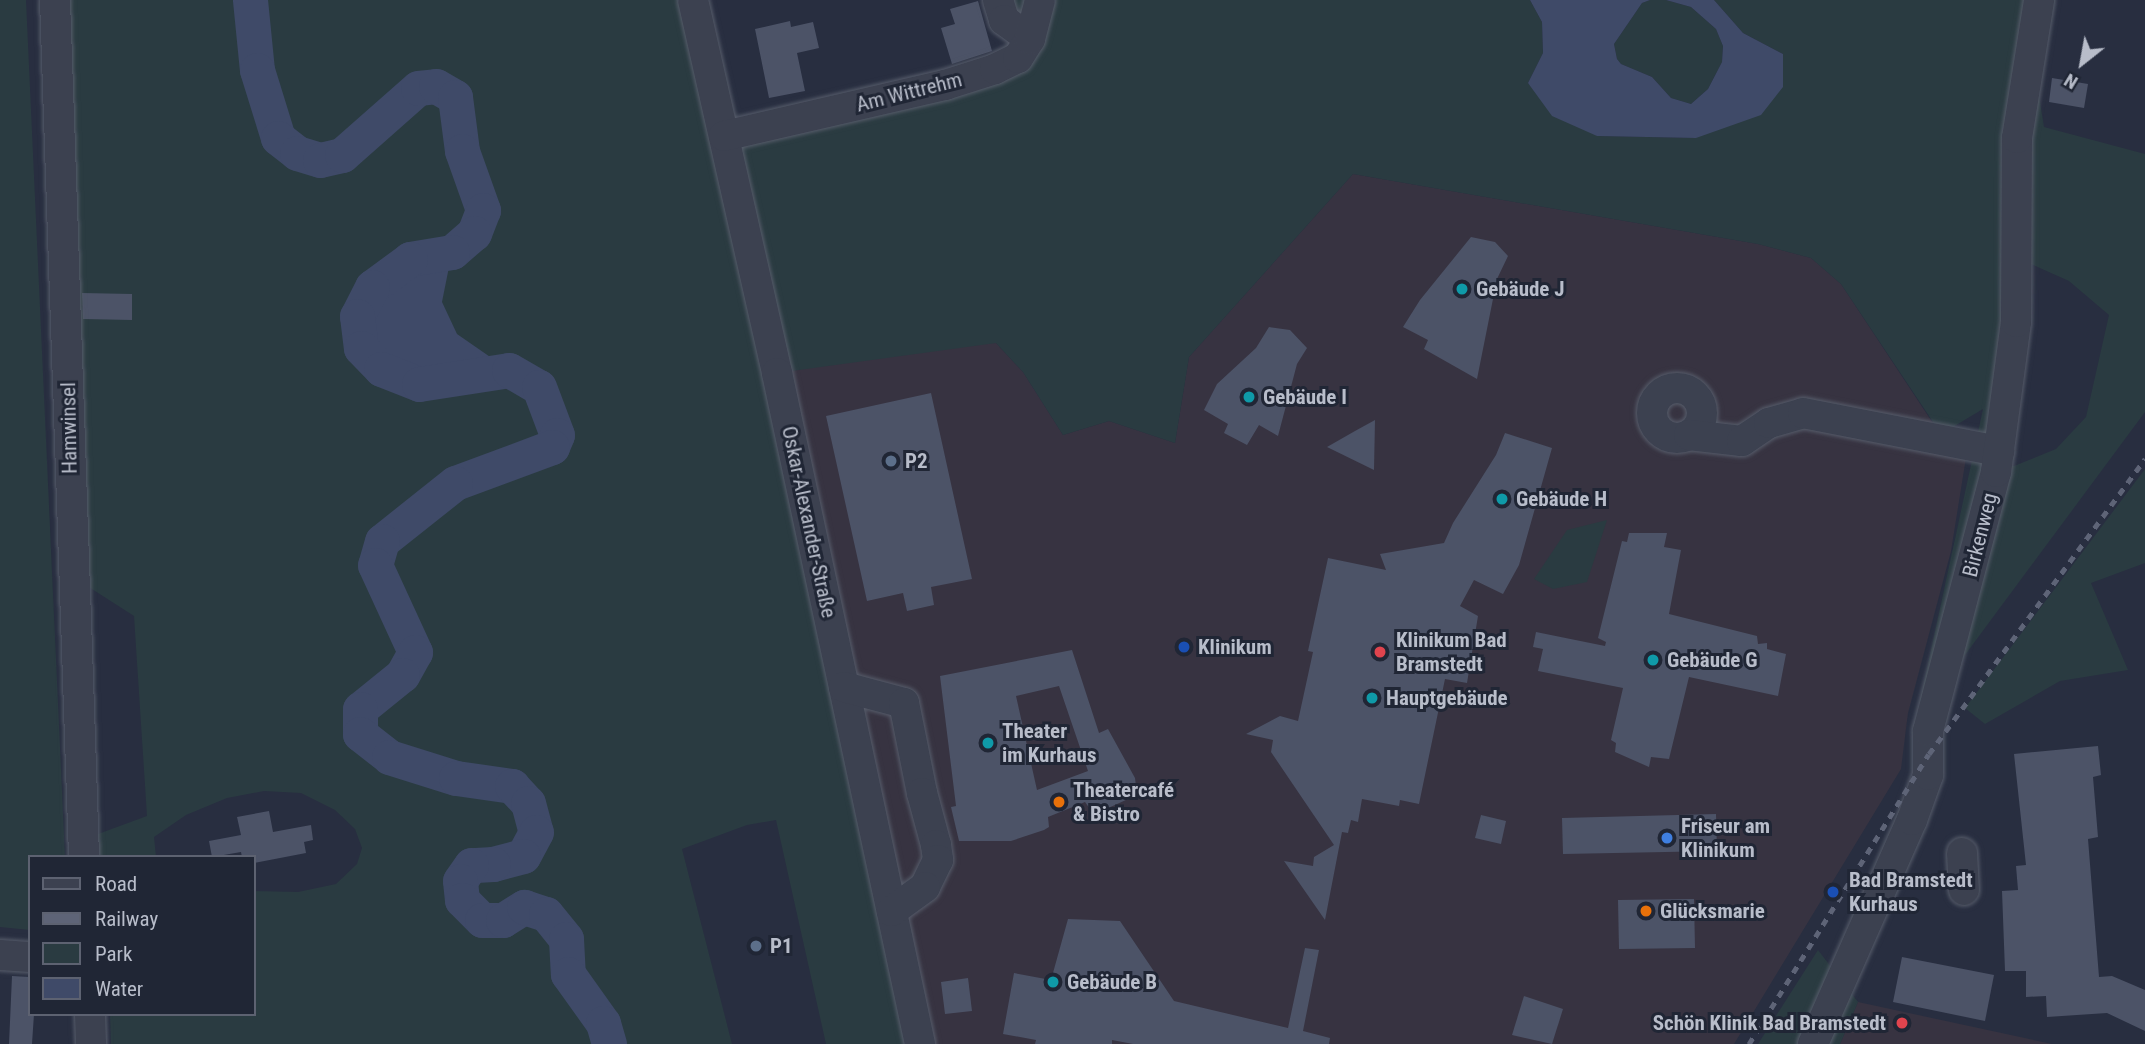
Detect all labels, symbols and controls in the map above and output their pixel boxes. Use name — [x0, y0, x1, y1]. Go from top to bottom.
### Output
north arrow — [2047, 28, 2117, 98]
street label: Am Wittrehm — [854, 67, 964, 117]
text: N — [2060, 69, 2082, 94]
place label: Gebäude J — [1476, 276, 1565, 302]
marker: Gebäude J — [1454, 281, 1470, 297]
street label: Hamwinsel — [56, 382, 82, 474]
place label: Gebäude I — [1263, 384, 1347, 410]
marker: Gebäude I — [1241, 389, 1257, 405]
street label: Oskar-Alexander-Straße — [776, 424, 842, 620]
place label: P2 — [905, 448, 928, 474]
marker: P2 — [883, 453, 899, 469]
place label: Gebäude H — [1516, 486, 1607, 512]
street label: Birkenweg — [1957, 490, 2003, 580]
marker: Gebäude H — [1494, 491, 1510, 507]
place label: Klinikum Bad Bramstedt — [1396, 627, 1507, 677]
place label: Klinikum — [1198, 634, 1272, 660]
marker: Klinikum — [1176, 639, 1192, 655]
marker: Klinikum Bad Bramstedt — [1370, 642, 1390, 662]
place label: Gebäude G — [1667, 647, 1758, 673]
marker: Gebäude G — [1645, 652, 1661, 668]
place label: Hauptgebäude — [1386, 685, 1508, 711]
marker: Hauptgebäude — [1364, 690, 1380, 706]
place label: Theater im Kurhaus — [1002, 718, 1096, 768]
marker: Theater im Kurhaus — [980, 735, 996, 751]
place label: Theatercafé & Bistro — [1073, 777, 1174, 827]
marker: Theatercafé & Bistro — [1051, 794, 1067, 810]
place label: Friseur am Klinikum — [1681, 813, 1770, 863]
marker: Friseur am Klinikum — [1659, 830, 1675, 846]
legend — [28, 855, 256, 1016]
place label: Bad Bramstedt Kurhaus — [1849, 867, 1973, 917]
text: Road — [95, 872, 137, 896]
marker: Bad Bramstedt Kurhaus — [1823, 882, 1843, 902]
place label: Glücksmarie — [1660, 898, 1765, 924]
marker: Glücksmarie — [1638, 903, 1654, 919]
text: Railway — [95, 907, 158, 931]
place label: P1 — [770, 933, 793, 959]
marker: P1 — [748, 938, 764, 954]
text: Park — [95, 942, 132, 966]
place label: Gebäude B — [1067, 969, 1157, 995]
marker: Gebäude B — [1045, 974, 1061, 990]
text: Water — [95, 977, 143, 1001]
place label: Schön Klinik Bad Bramstedt — [1653, 1010, 1886, 1036]
marker: Schön Klinik Bad Bramstedt — [1892, 1013, 1912, 1033]

